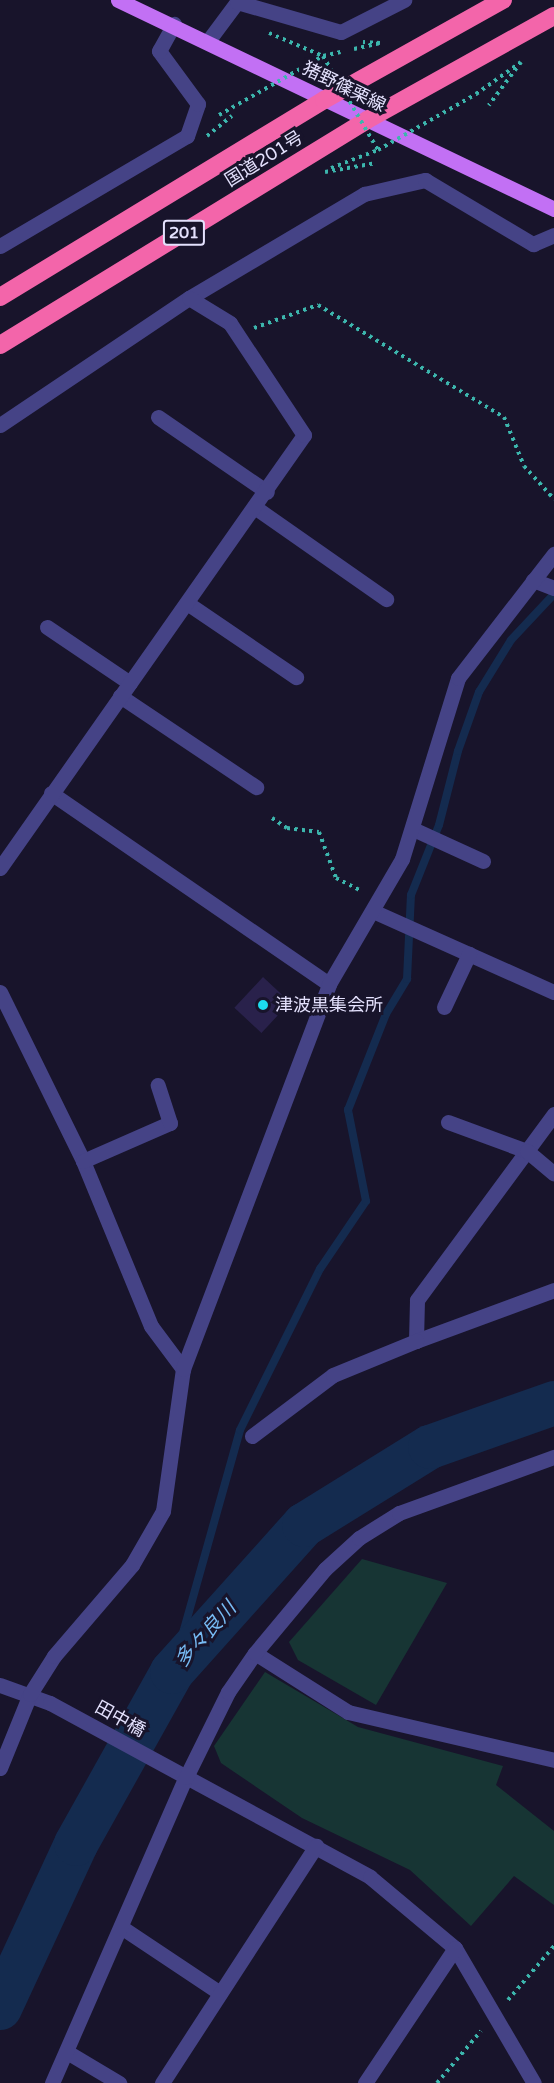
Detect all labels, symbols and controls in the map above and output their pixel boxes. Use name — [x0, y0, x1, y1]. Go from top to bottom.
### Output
street label: 猪野篠栗線 — [299, 58, 389, 116]
street label: 国道201号 — [221, 127, 307, 191]
road number: 201 — [162, 220, 207, 246]
place label: 津波黒集会所 — [275, 994, 383, 1016]
marker: 津波黒集会所 — [256, 998, 270, 1012]
water label: 多々良川 — [170, 1597, 242, 1673]
street label: 田中橋 — [91, 1696, 149, 1742]

